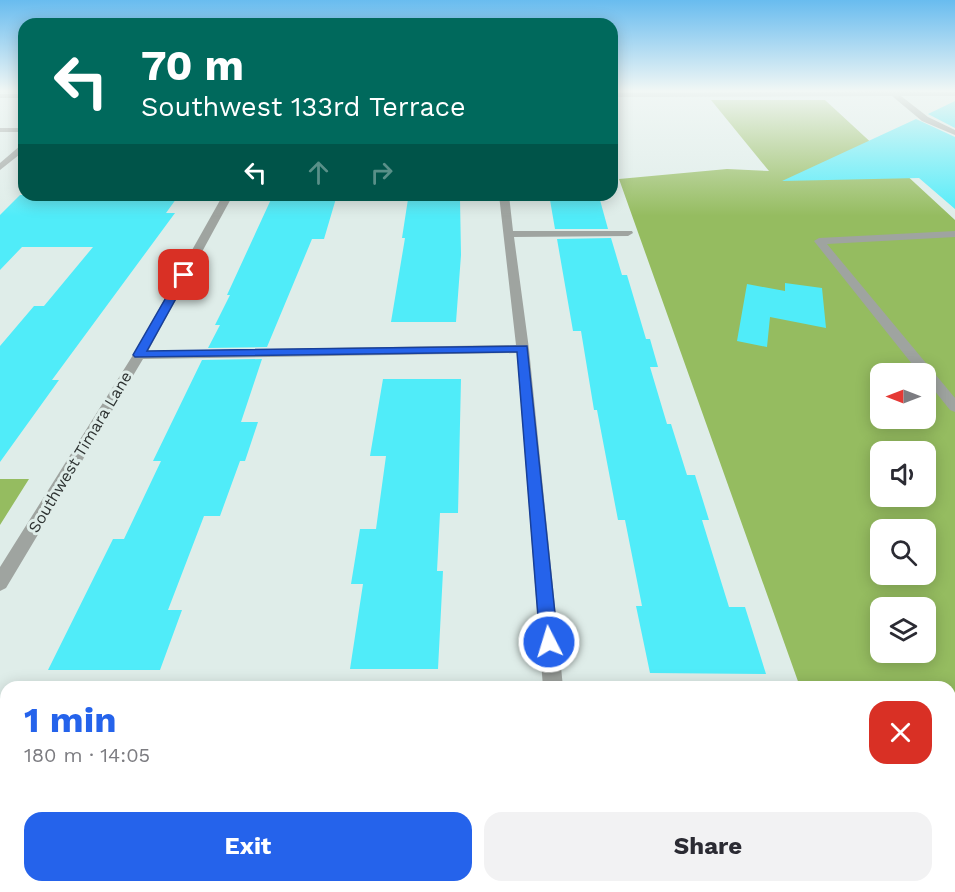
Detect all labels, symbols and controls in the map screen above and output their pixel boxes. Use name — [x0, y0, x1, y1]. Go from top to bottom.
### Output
text: 70 m — [141, 41, 244, 90]
icon: left — [42, 42, 120, 120]
text: Southwest 133rd Terrace — [141, 91, 465, 123]
icon: left — [239, 156, 272, 189]
icon: ahead — [302, 156, 335, 189]
icon: right — [365, 156, 398, 189]
pin — [158, 249, 209, 300]
icon: arrive — [167, 258, 200, 291]
north arrow — [870, 363, 936, 429]
map controls — [870, 363, 936, 663]
street label: Southwest Timara Lane — [24, 368, 136, 536]
button: sound — [870, 441, 936, 507]
button: search — [870, 519, 936, 585]
button: layers — [870, 597, 936, 663]
position arrow — [517, 610, 581, 674]
text: 1 min — [24, 699, 116, 741]
button: close — [869, 701, 932, 764]
text: 180 m · 14:05 — [24, 743, 150, 767]
button: Exit — [24, 812, 472, 881]
button: Share — [484, 812, 932, 881]

